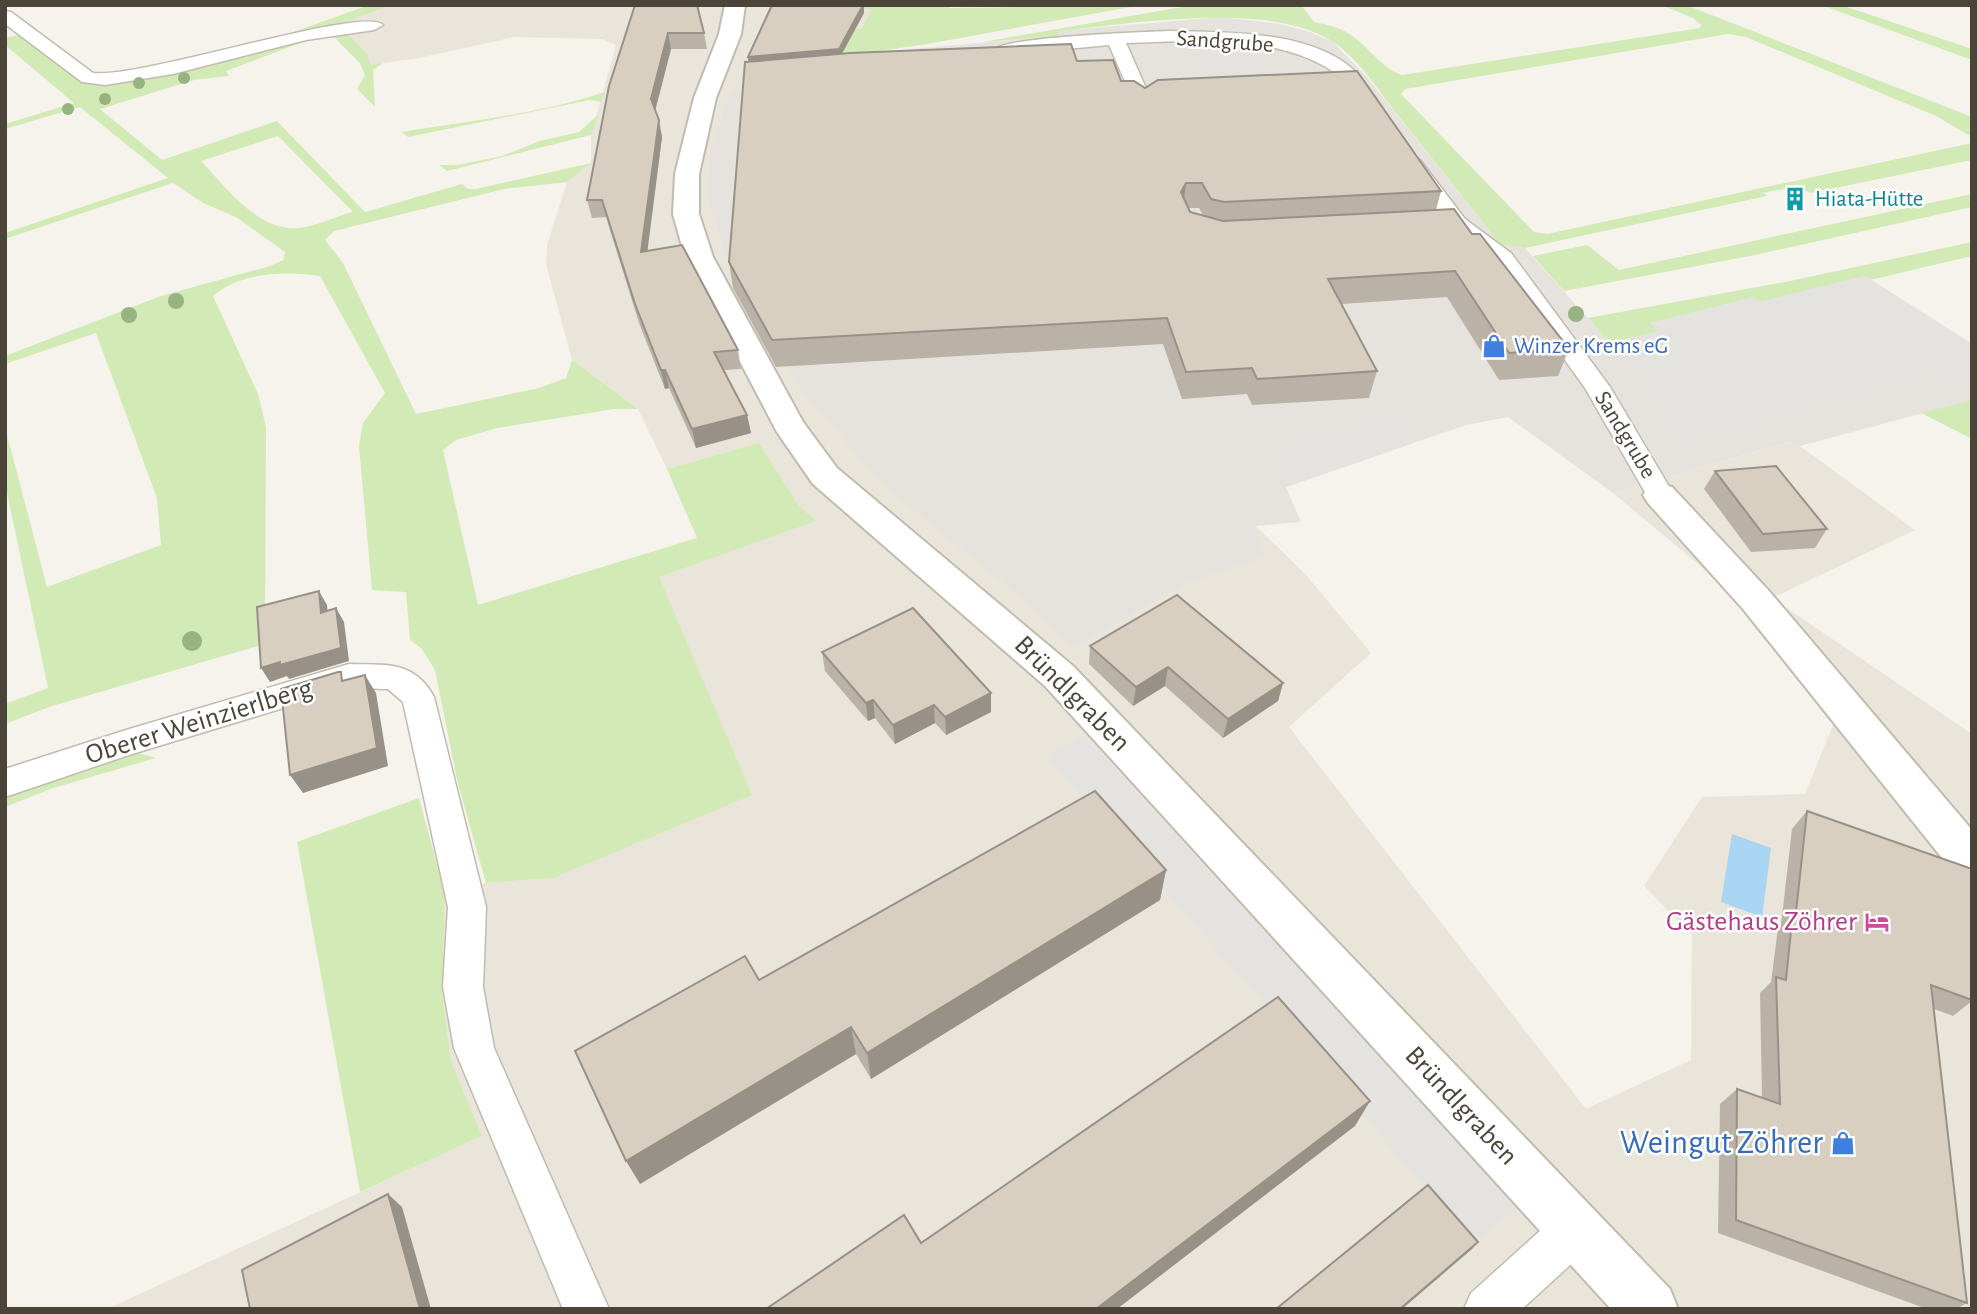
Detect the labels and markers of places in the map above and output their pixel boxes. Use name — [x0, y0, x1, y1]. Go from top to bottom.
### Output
building icon: Hiata-Hütte — [1781, 185, 1809, 213]
place label: Hiata-Hütte — [1815, 188, 1923, 211]
shop icon: Winzer Krems eG — [1480, 332, 1508, 360]
place label: Winzer Krems eG — [1514, 335, 1668, 358]
place label: Gästehaus Zöhrer — [1666, 908, 1857, 936]
hotel icon: Gästehaus Zöhrer — [1863, 908, 1891, 936]
place label: Weingut Zöhrer — [1620, 1127, 1823, 1160]
shop icon: Weingut Zöhrer — [1829, 1129, 1857, 1157]

